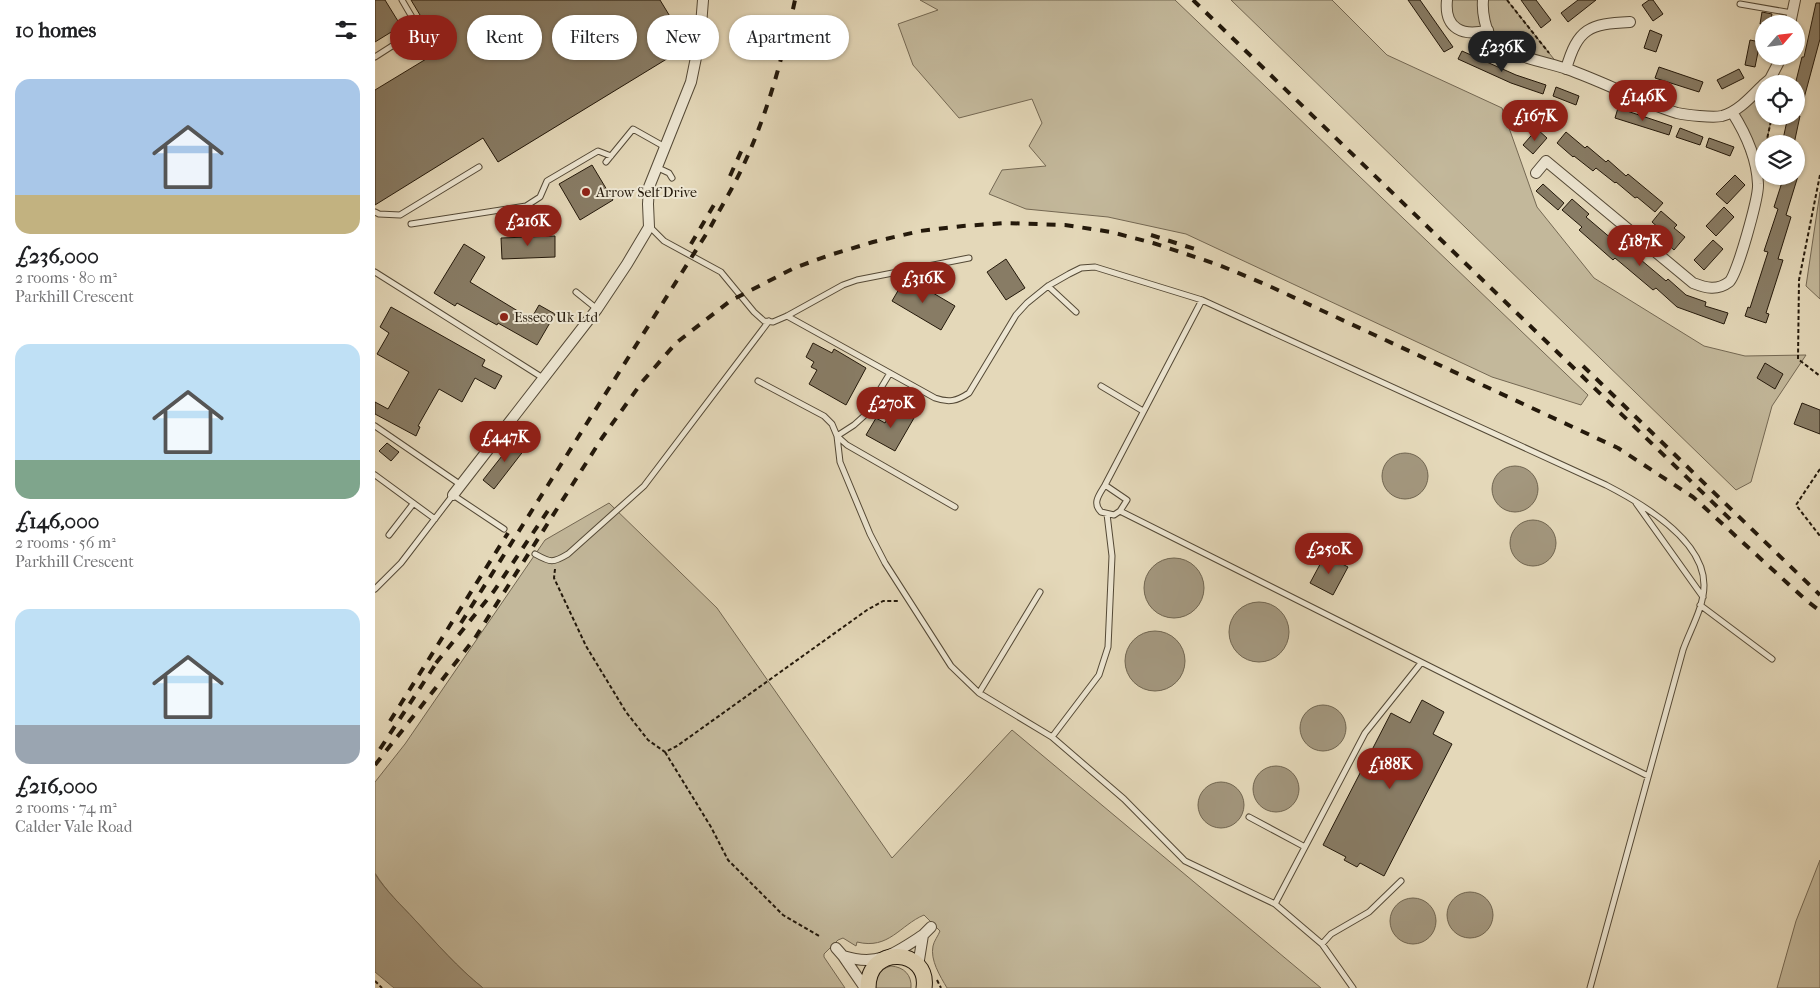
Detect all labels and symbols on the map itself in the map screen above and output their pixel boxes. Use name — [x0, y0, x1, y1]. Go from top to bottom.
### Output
north arrow — [1755, 15, 1805, 65]
pin: £236K — [1467, 30, 1537, 73]
pin: £146K — [1608, 80, 1678, 122]
pin: £167K — [1500, 100, 1570, 142]
place label: Arrow Self Drive — [595, 184, 697, 201]
marker: Arrow Self Drive — [580, 186, 592, 198]
pin: £216K — [493, 204, 563, 247]
pin: £187K — [1605, 224, 1675, 267]
pin: £316K — [888, 262, 958, 304]
place label: Esseco Uk Ltd — [514, 309, 599, 326]
marker: Esseco Uk Ltd — [498, 311, 510, 323]
pin: £270K — [856, 386, 926, 429]
pin: £447K — [470, 420, 540, 463]
pin: £250K — [1294, 532, 1364, 575]
pin: £188K — [1355, 748, 1425, 790]

